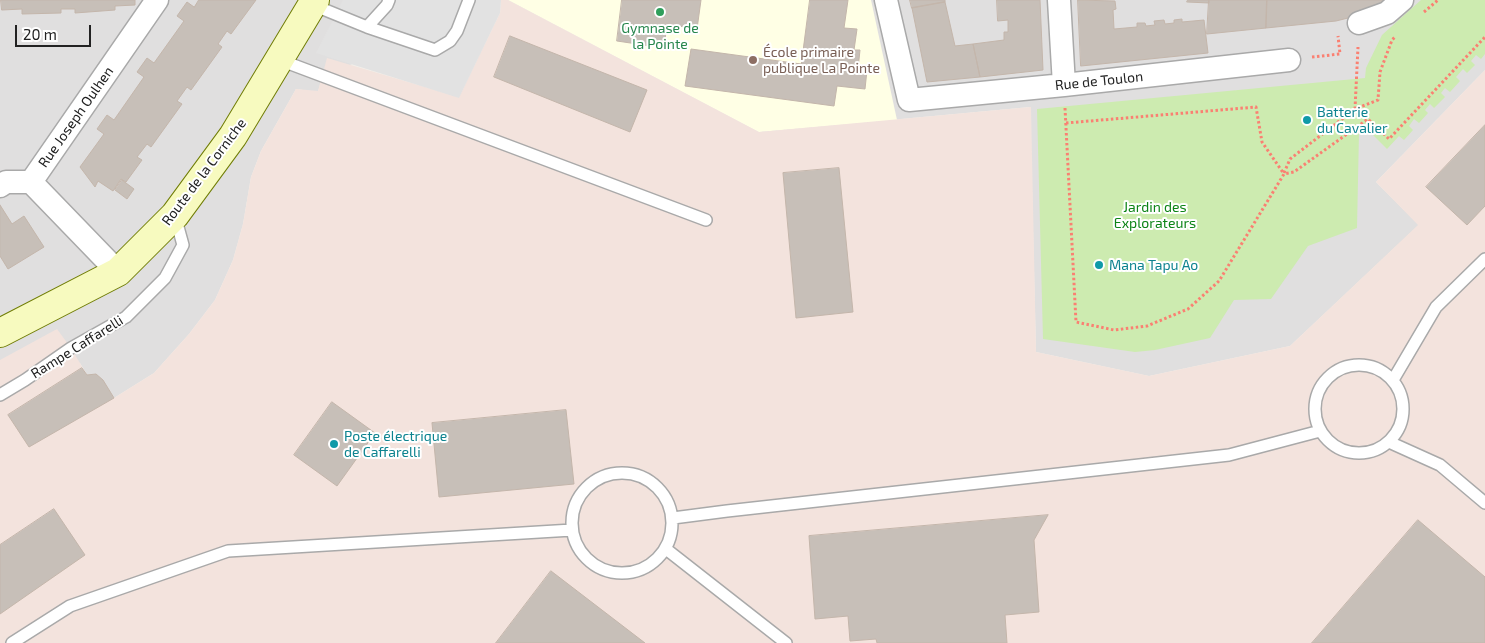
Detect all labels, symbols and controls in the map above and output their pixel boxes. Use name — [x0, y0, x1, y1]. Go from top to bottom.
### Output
marker: Gymnase de la Pointe — [654, 6, 666, 18]
scale bar — [18, 15, 94, 47]
place label: Gymnase de la Pointe — [621, 20, 699, 52]
text: 20 m — [23, 25, 57, 43]
place label: École primaire publique La Pointe — [763, 44, 880, 76]
marker: École primaire publique La Pointe — [747, 54, 759, 66]
street label: Rue Joseph Oulhen — [35, 63, 117, 171]
street label: Rue de Toulon — [1054, 68, 1144, 94]
place label: Batterie du Cavalier — [1317, 104, 1388, 136]
marker: Batterie du Cavalier — [1301, 114, 1313, 126]
street label: Route de la Corniche — [158, 115, 250, 229]
park label: Jardin des Explorateurs — [1114, 199, 1196, 232]
place label: Mana Tapu Ao — [1109, 257, 1198, 273]
marker: Mana Tapu Ao — [1093, 259, 1105, 271]
street label: Rampe Caffarelli — [28, 312, 126, 382]
place label: Poste électrique de Caffarelli — [344, 428, 447, 461]
marker: Poste électrique de Caffarelli — [328, 438, 340, 450]

